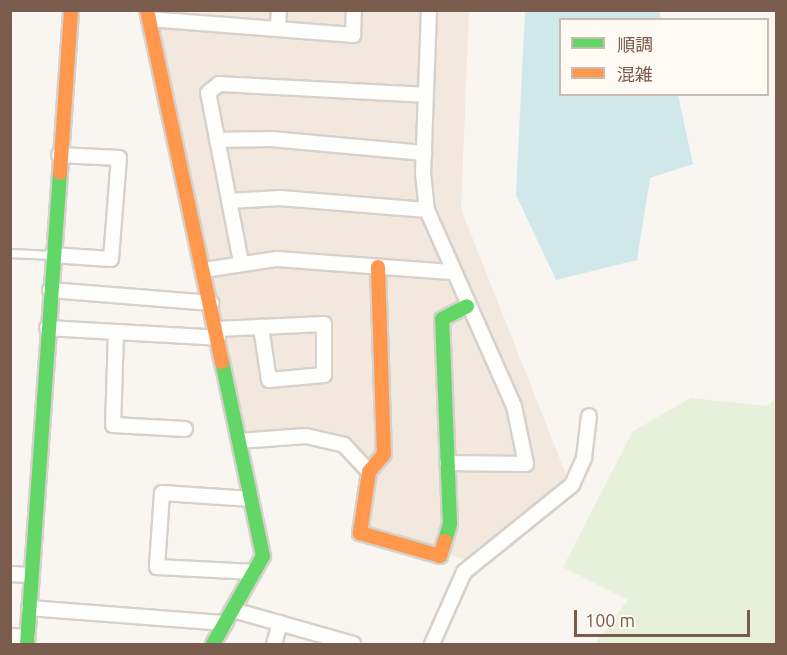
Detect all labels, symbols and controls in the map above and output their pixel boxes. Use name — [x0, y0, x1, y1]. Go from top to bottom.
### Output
legend — [559, 18, 769, 96]
text: 順調 — [617, 34, 653, 54]
text: 混雑 — [617, 64, 653, 84]
scale bar — [577, 598, 752, 636]
text: 100 m — [585, 610, 635, 630]

